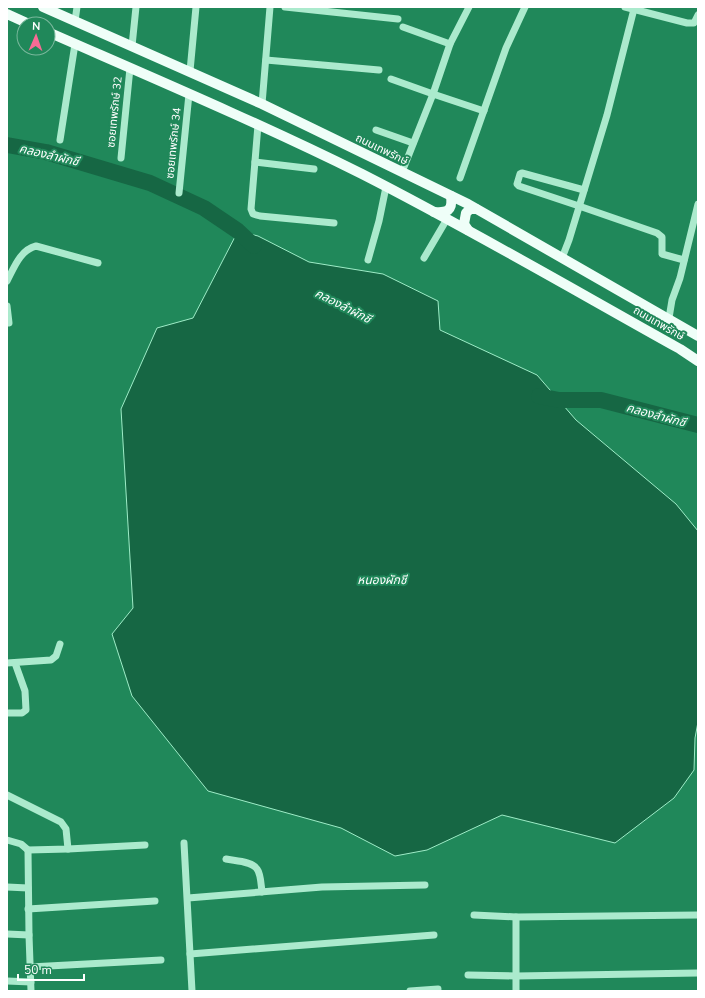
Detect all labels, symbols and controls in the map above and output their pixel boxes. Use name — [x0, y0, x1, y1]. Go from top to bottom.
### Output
north arrow — [16, 16, 56, 56]
text: N — [32, 19, 41, 34]
street label: ซอยเทพรักษ์ 32 — [103, 76, 126, 148]
street label: ซอยเทพรักษ์ 34 — [162, 106, 185, 179]
street label: ถนนเทพรักษ์ — [353, 130, 411, 169]
water label: คลองลำผักชี — [18, 140, 83, 170]
water label: คลองลำผักชี — [312, 285, 376, 328]
street label: ถนนเทพรักษ์ — [630, 303, 687, 344]
water label: คลองลำผักชี — [625, 399, 690, 431]
water label: หนองผักชี — [357, 572, 409, 588]
scale bar — [18, 956, 84, 982]
text: 50 m — [24, 962, 52, 978]

